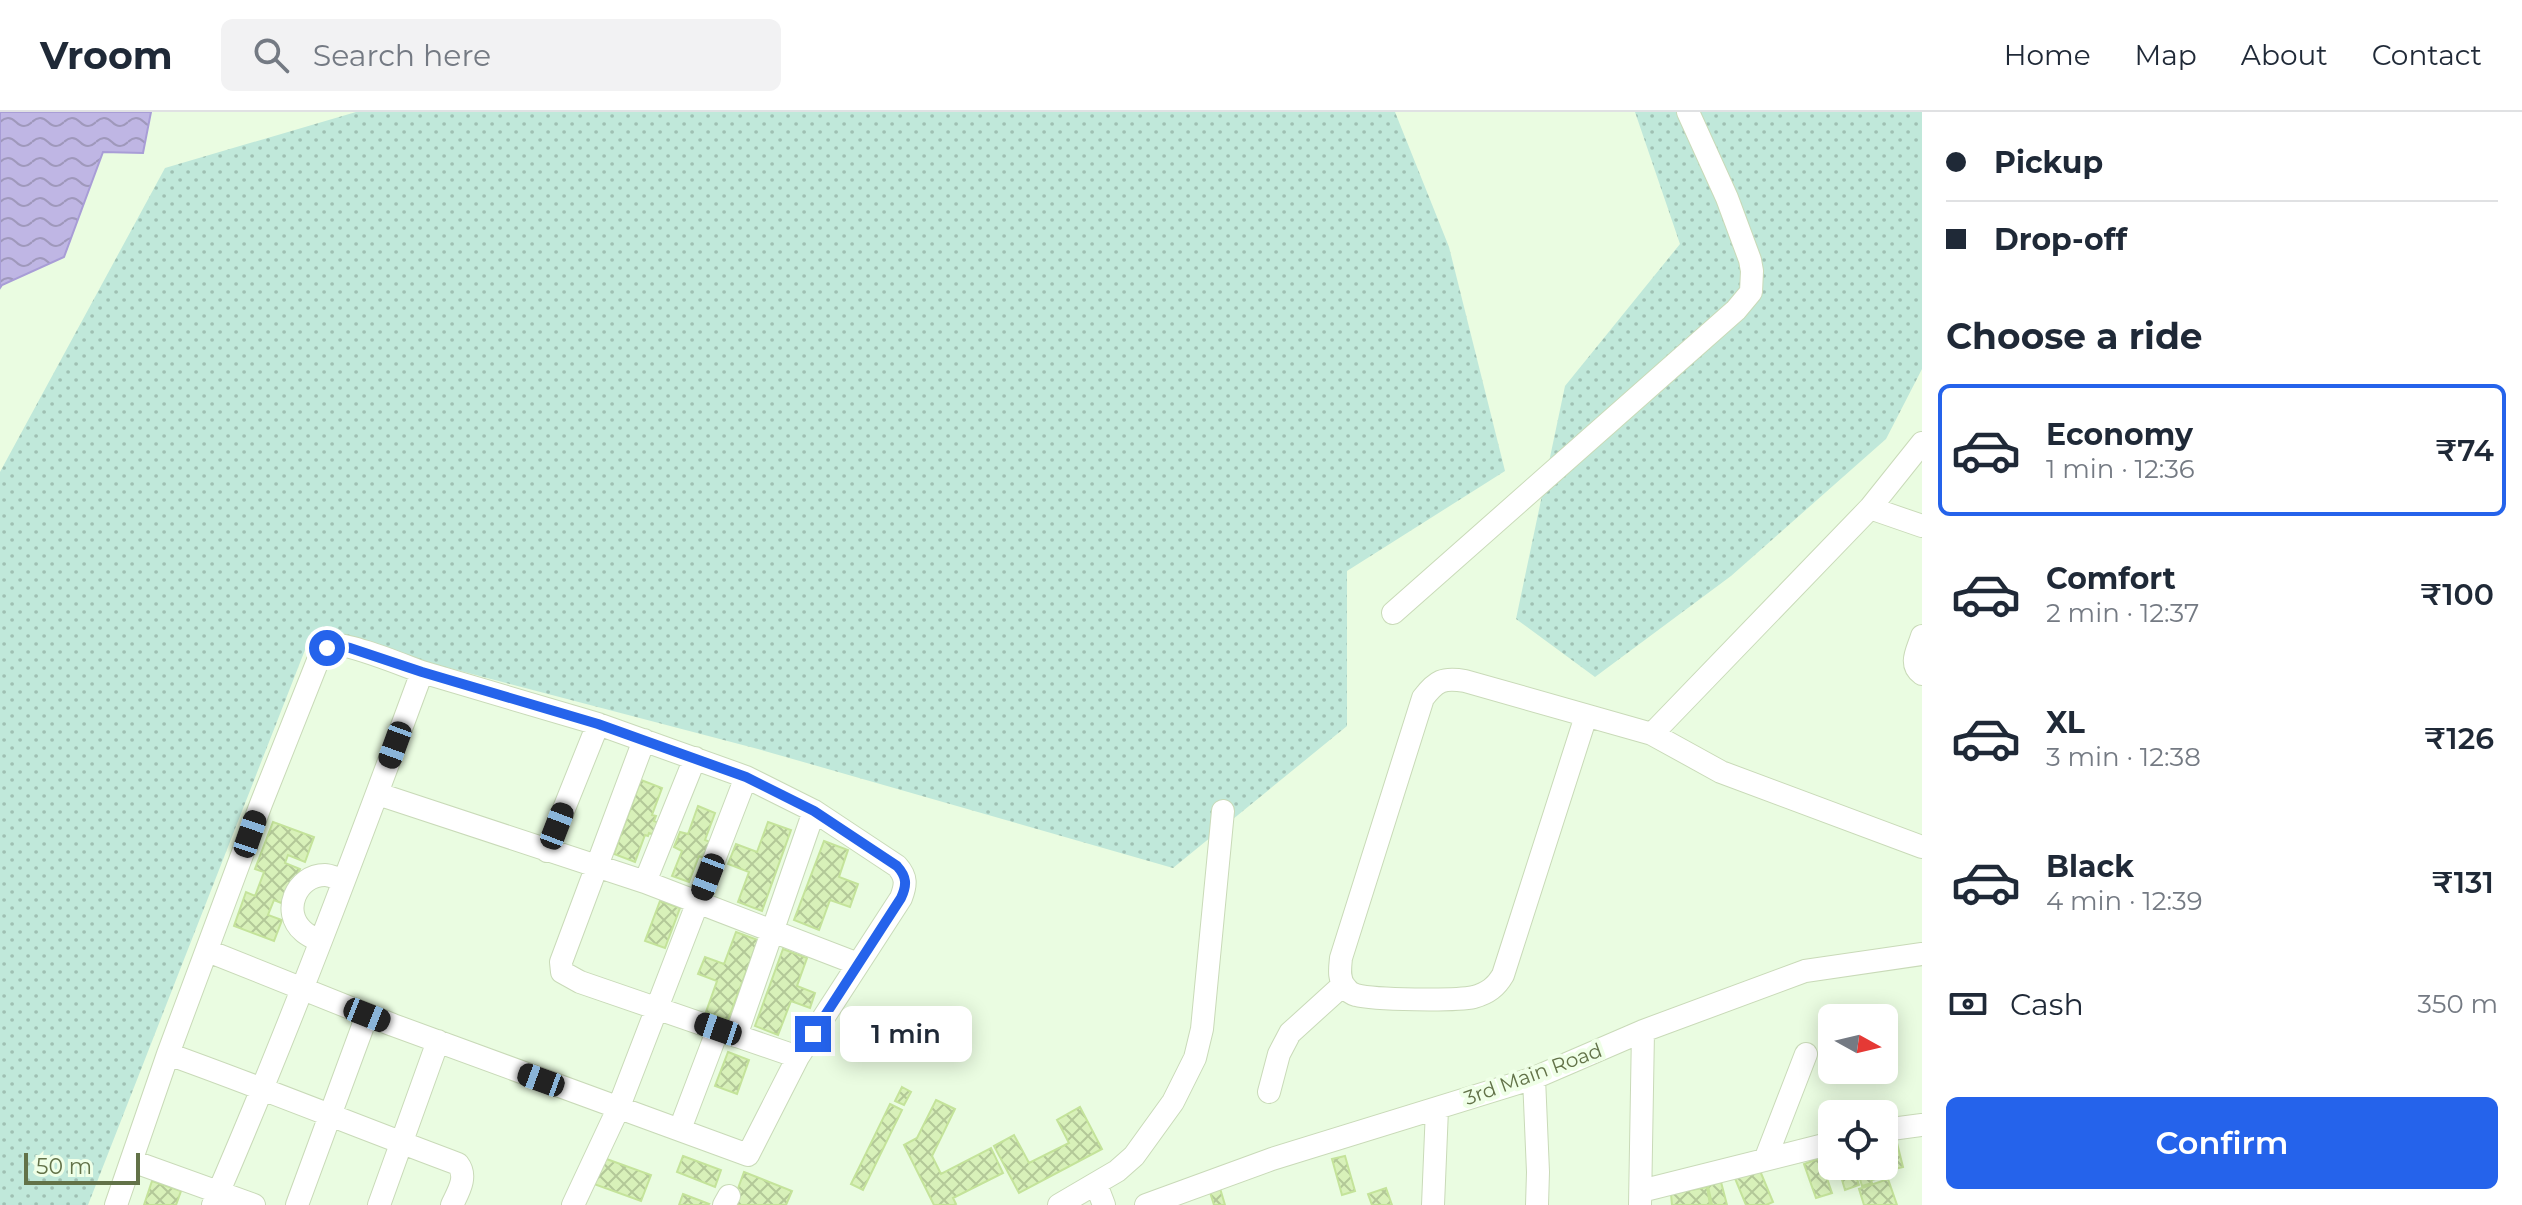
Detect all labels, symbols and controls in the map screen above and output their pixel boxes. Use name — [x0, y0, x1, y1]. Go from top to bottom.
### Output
search box — [221, 19, 781, 91]
text: Vroom — [40, 32, 173, 79]
icon: search — [249, 33, 293, 77]
text: Search here — [313, 37, 491, 74]
text: Home — [2004, 38, 2091, 72]
text: Map — [2135, 38, 2197, 72]
text: About — [2241, 38, 2328, 72]
text: Contact — [2372, 38, 2482, 72]
text: Pickup — [1994, 144, 2103, 181]
text: Drop-off — [1994, 221, 2127, 258]
text: Choose a ride — [1946, 314, 2203, 358]
icon: car — [1950, 414, 2022, 486]
text: Economy — [2046, 416, 2193, 453]
text: ₹74 — [2436, 432, 2494, 469]
text: 1 min · 12:36 — [2046, 453, 2195, 485]
icon: car — [1950, 558, 2022, 630]
text: Comfort — [2046, 560, 2176, 597]
text: ₹100 — [2420, 576, 2494, 613]
text: 2 min · 12:37 — [2046, 597, 2199, 629]
route start — [309, 630, 345, 666]
icon: car — [1950, 702, 2022, 774]
text: XL — [2046, 704, 2085, 741]
car — [376, 718, 414, 772]
text: ₹126 — [2424, 720, 2494, 757]
text: 3 min · 12:38 — [2046, 741, 2201, 773]
car — [537, 799, 577, 853]
car — [231, 807, 269, 861]
icon: car — [1950, 846, 2022, 918]
text: Black — [2046, 848, 2134, 885]
car — [688, 850, 728, 904]
text: ₹131 — [2432, 864, 2494, 901]
text: 4 min · 12:39 — [2046, 885, 2203, 917]
icon: cash — [1946, 982, 1990, 1026]
text: Cash — [2010, 986, 2084, 1023]
text: 350 m — [2417, 988, 2498, 1020]
car — [340, 995, 394, 1035]
north arrow — [1818, 1004, 1898, 1084]
map controls — [1818, 1004, 1898, 1180]
callout: 1 min — [841, 1006, 973, 1062]
car — [691, 1010, 745, 1048]
route end — [795, 1016, 831, 1052]
text: 1 min — [871, 1018, 941, 1050]
street label: 3rd Main Road — [1461, 1038, 1605, 1110]
car — [514, 1061, 568, 1099]
button: Confirm — [1946, 1097, 2498, 1189]
button: locate — [1818, 1100, 1898, 1180]
scale bar — [24, 1149, 140, 1185]
text: 50 m — [36, 1153, 92, 1180]

